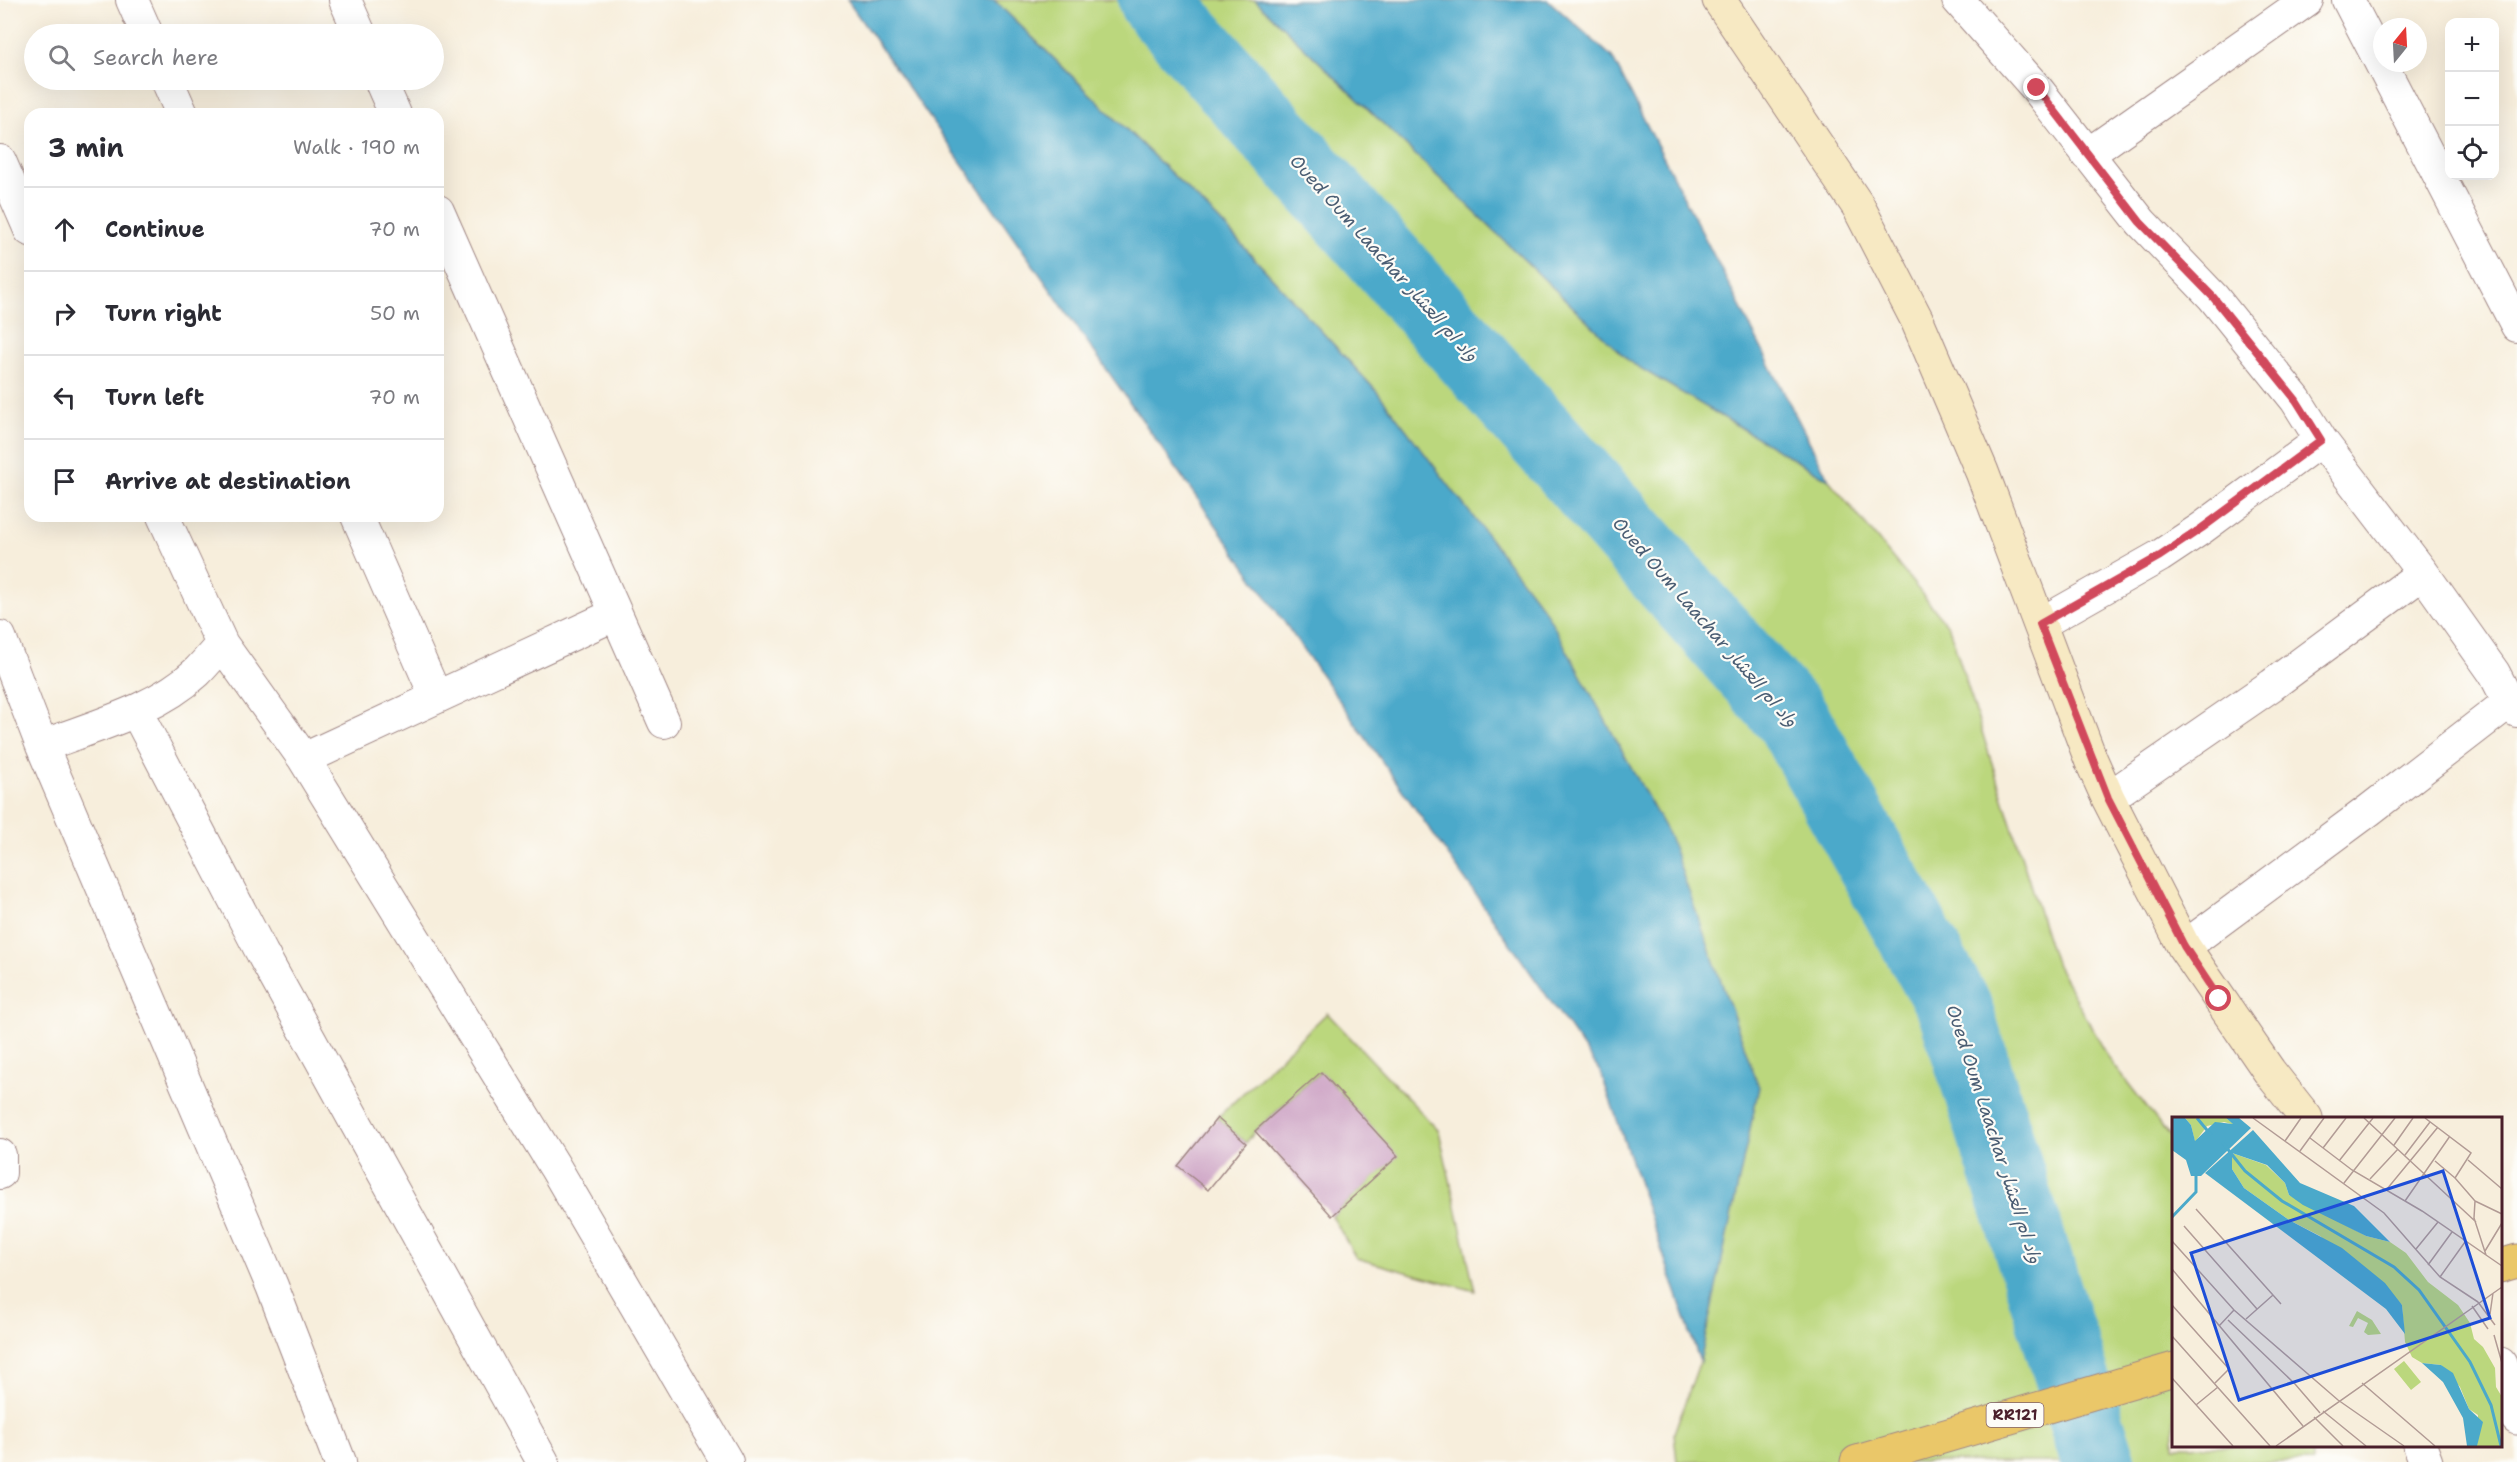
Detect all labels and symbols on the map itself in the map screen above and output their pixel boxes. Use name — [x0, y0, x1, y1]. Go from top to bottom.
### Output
north arrow — [2373, 18, 2427, 72]
route end — [2023, 74, 2049, 100]
water label: Oued Oum Laachar واد ام العشار — [1283, 149, 1484, 368]
water label: Oued Oum Laachar واد ام العشار — [1606, 512, 1803, 734]
route start — [2205, 985, 2231, 1011]
water label: Oued Oum Laachar واد ام العشار — [1939, 1002, 2047, 1268]
inset map — [2172, 1117, 2502, 1447]
road number: RR121 — [1986, 1403, 2044, 1427]

